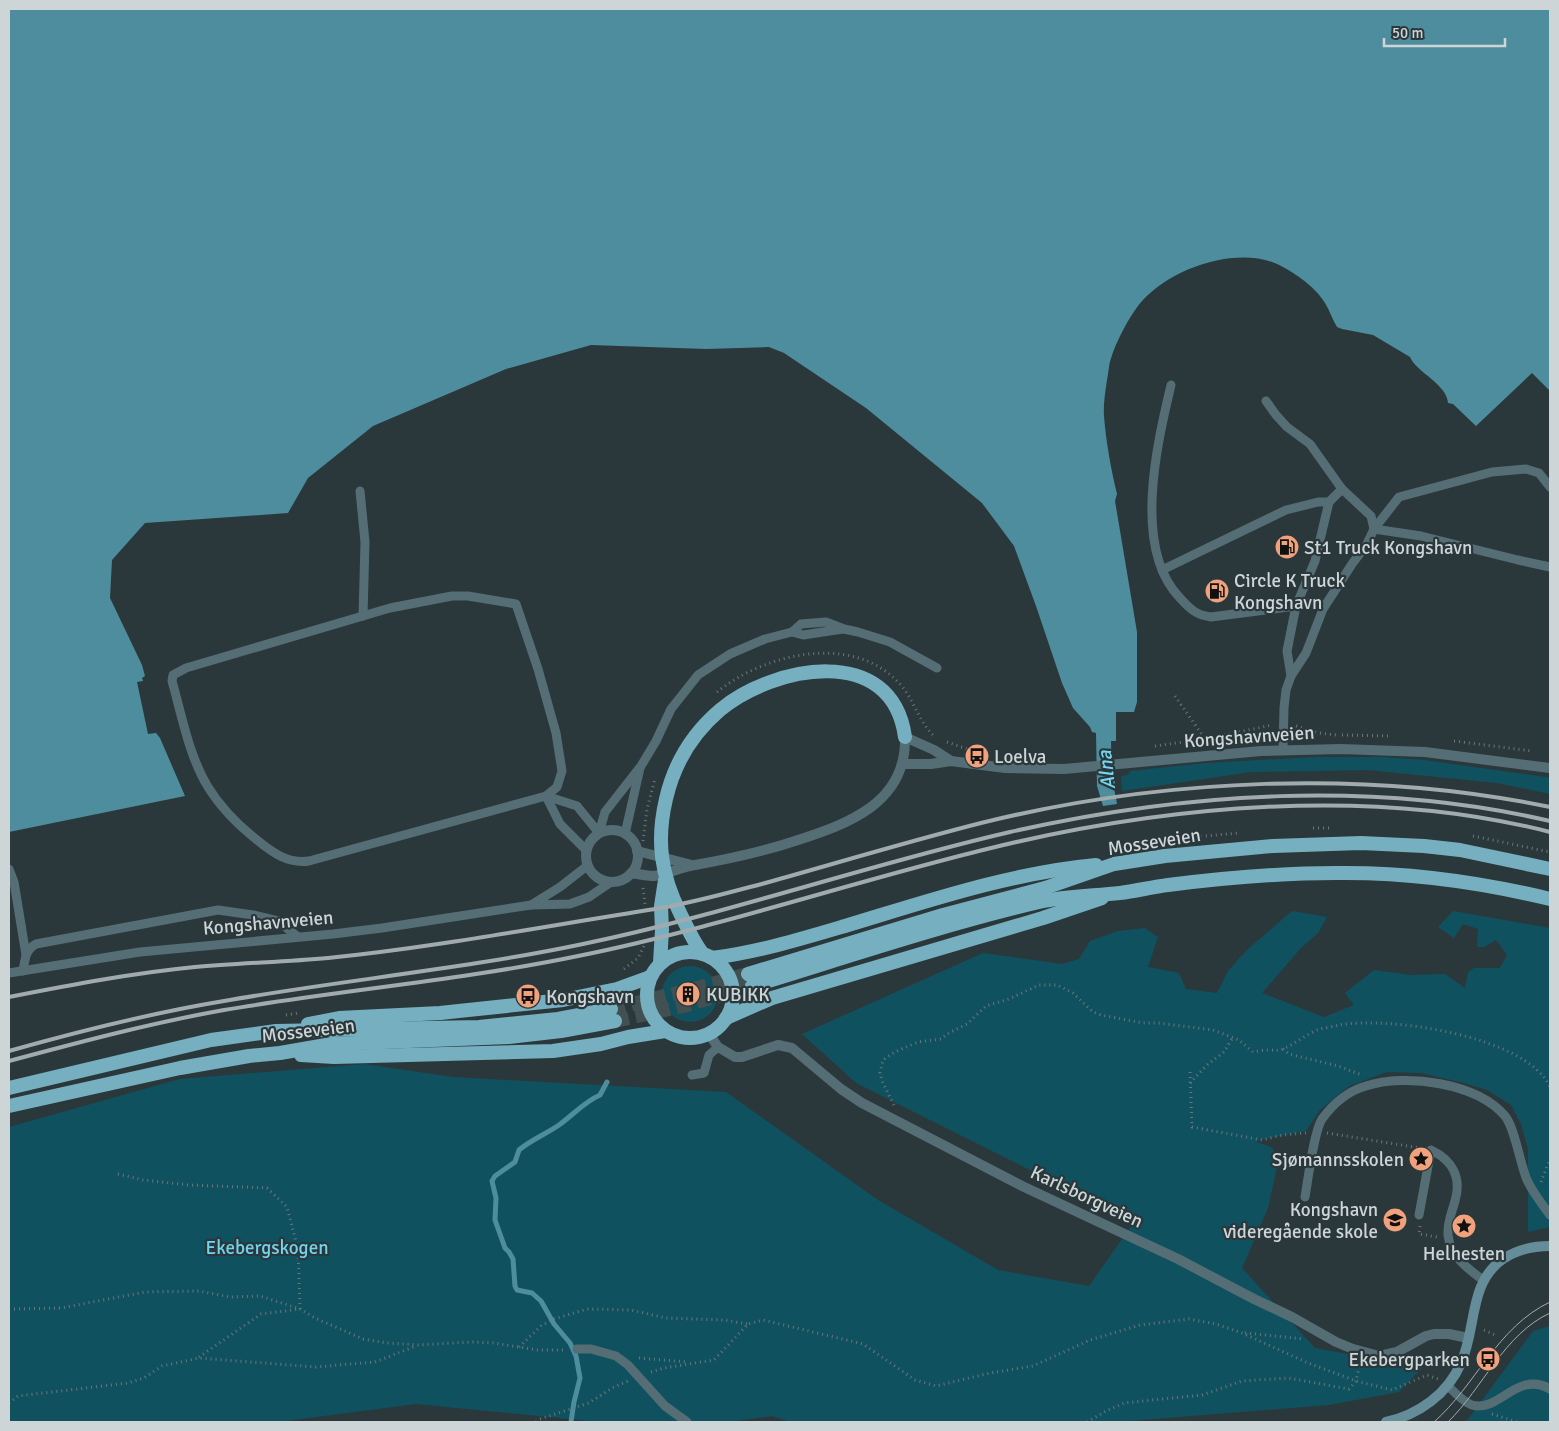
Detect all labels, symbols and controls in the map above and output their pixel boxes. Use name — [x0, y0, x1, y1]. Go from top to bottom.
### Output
scale bar — [1384, 15, 1505, 47]
text: 50 m — [1392, 24, 1423, 42]
fuel station icon: St1 Truck Kongshavn — [1274, 534, 1300, 560]
place label: St1 Truck Kongshavn — [1304, 536, 1472, 560]
place label: Circle K Truck Kongshavn — [1234, 569, 1346, 615]
fuel station icon: Circle K Truck Kongshavn — [1204, 578, 1230, 604]
street label: Kongshavnveien — [1183, 720, 1315, 754]
bus stop icon: Loelva — [964, 743, 990, 769]
place label: Loelva — [994, 745, 1046, 769]
water label: Alna — [1092, 748, 1121, 791]
street label: Mosseveien — [1106, 823, 1202, 861]
street label: Kongshavnveien — [202, 905, 334, 941]
building icon: KUBIKK — [675, 981, 701, 1007]
bus stop icon: Kongshavn — [515, 983, 541, 1009]
place label: KUBIKK — [706, 983, 770, 1007]
place label: Kongshavn — [546, 985, 634, 1009]
street label: Mosseveien — [260, 1013, 356, 1049]
place icon: Sjømannsskolen — [1408, 1146, 1434, 1172]
place label: Sjømannsskolen — [1272, 1148, 1404, 1172]
street label: Karlsborgveien — [1026, 1160, 1147, 1233]
place label: Kongshavn videregående skole — [1223, 1198, 1378, 1244]
school or university icon: Kongshavn videregående skole — [1382, 1207, 1408, 1233]
place icon: Helhesten — [1451, 1213, 1477, 1239]
park label: Ekebergskogen — [205, 1236, 329, 1260]
place label: Helhesten — [1423, 1242, 1505, 1266]
bus stop icon: Ekebergparken — [1475, 1346, 1501, 1372]
place label: Ekebergparken — [1348, 1348, 1470, 1372]

